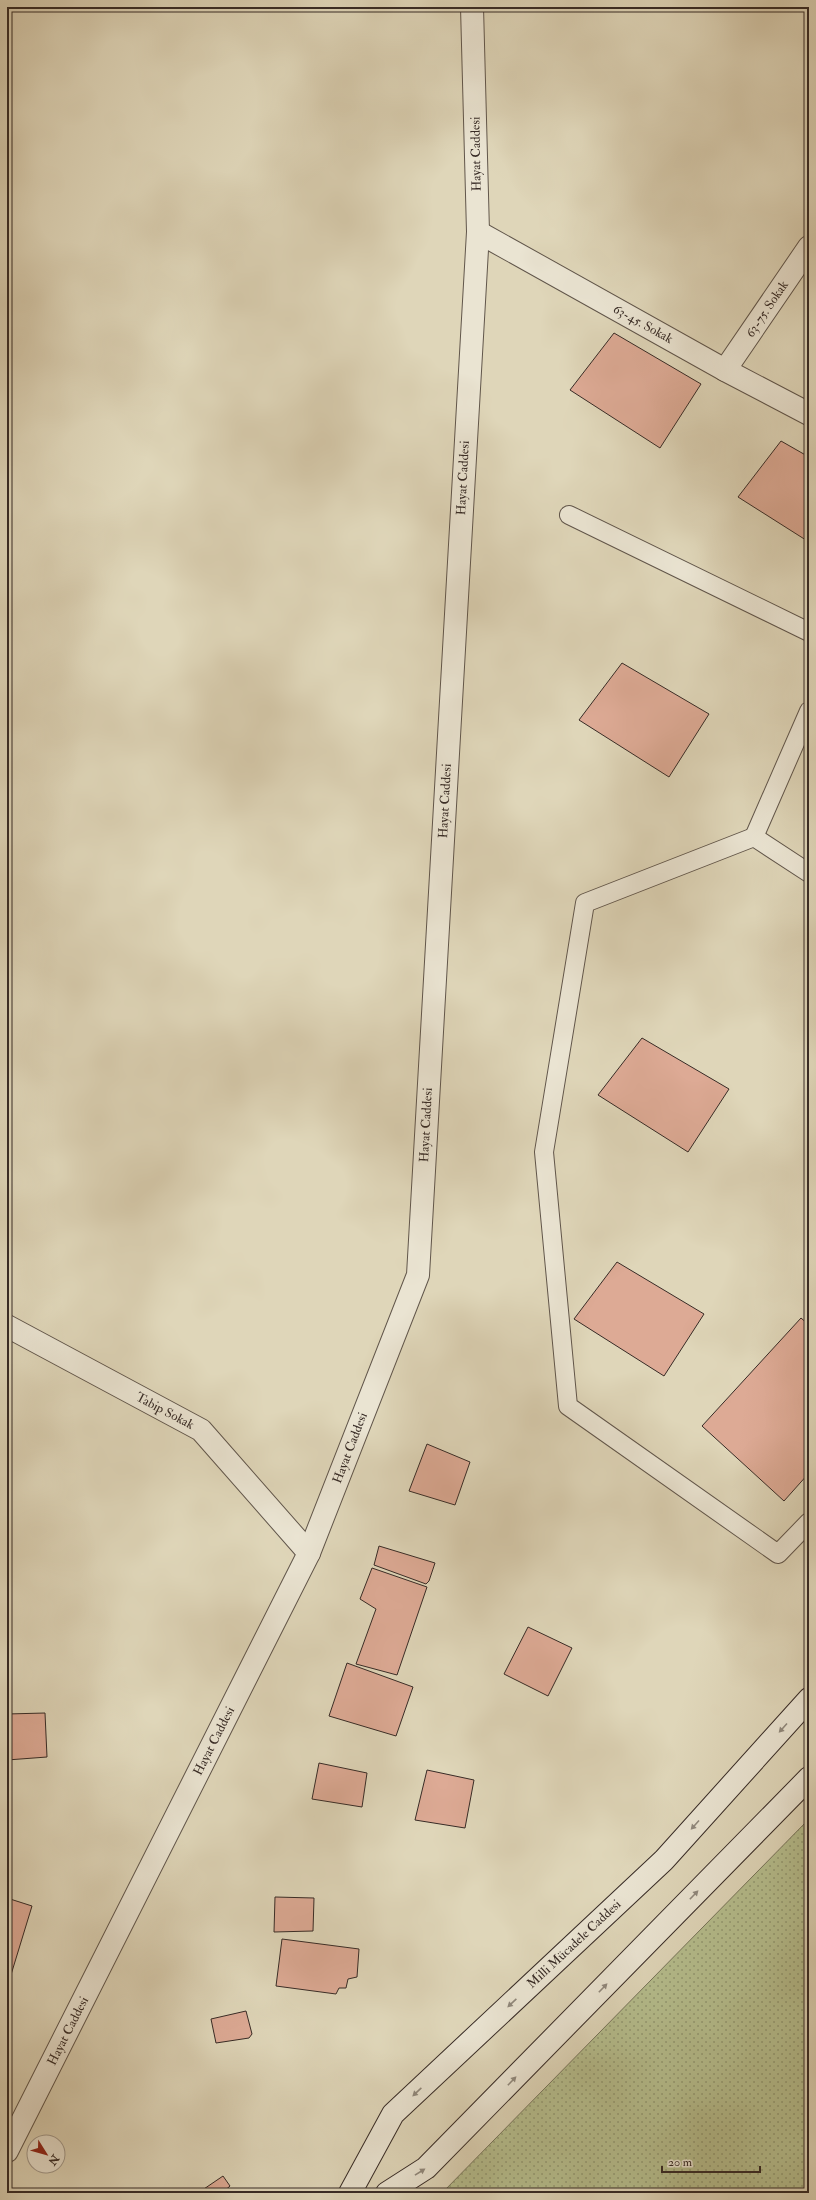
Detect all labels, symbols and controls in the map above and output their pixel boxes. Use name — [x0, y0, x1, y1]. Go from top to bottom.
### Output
street label: Hayat Caddesi — [467, 116, 486, 192]
street label: 63-75. Sokak — [742, 277, 792, 340]
street label: 63-45. Sokak — [610, 301, 676, 347]
street label: Hayat Caddesi — [453, 440, 474, 516]
street label: Hayat Caddesi — [435, 763, 456, 839]
street label: Hayat Caddesi — [416, 1087, 437, 1163]
street label: Tabip Sokak — [133, 1389, 198, 1434]
street label: Hayat Caddesi — [329, 1410, 372, 1486]
street label: Hayat Caddesi — [190, 1704, 239, 1778]
one-way arrow — [779, 1724, 788, 1733]
one-way arrow — [691, 1819, 700, 1830]
one-way arrow — [689, 1890, 699, 1900]
street label: Milli Mücadele Caddesi — [524, 1896, 625, 1992]
one-way arrow — [598, 1983, 608, 1993]
street label: Hayat Caddesi — [44, 1994, 93, 2068]
one-way arrow — [507, 1998, 517, 2007]
one-way arrow — [507, 2076, 517, 2086]
one-way arrow — [412, 2087, 422, 2097]
north arrow — [26, 2134, 66, 2174]
scale bar — [662, 2148, 760, 2174]
text: N — [45, 2151, 62, 2168]
text: 20 m — [668, 2155, 693, 2170]
one-way arrow — [414, 2169, 426, 2176]

